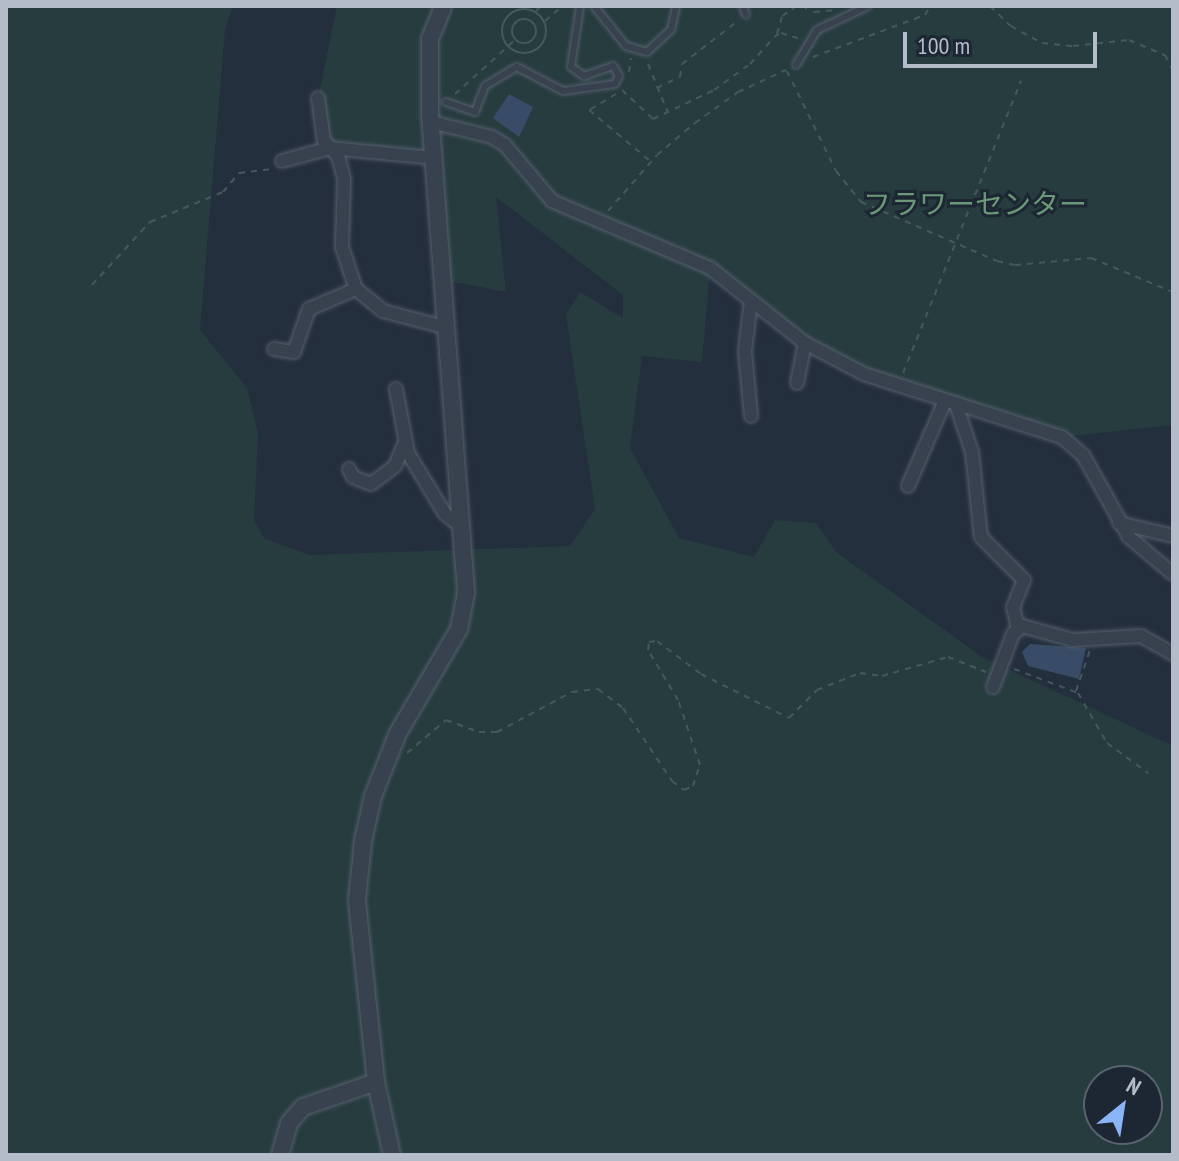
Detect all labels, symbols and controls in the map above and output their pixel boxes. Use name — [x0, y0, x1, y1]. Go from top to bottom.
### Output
scale bar — [907, 16, 1101, 66]
text: 100 m — [917, 30, 970, 61]
park label: フラワーセンター — [863, 187, 1087, 221]
north arrow — [1083, 1065, 1163, 1145]
text: N — [1122, 1071, 1146, 1101]

